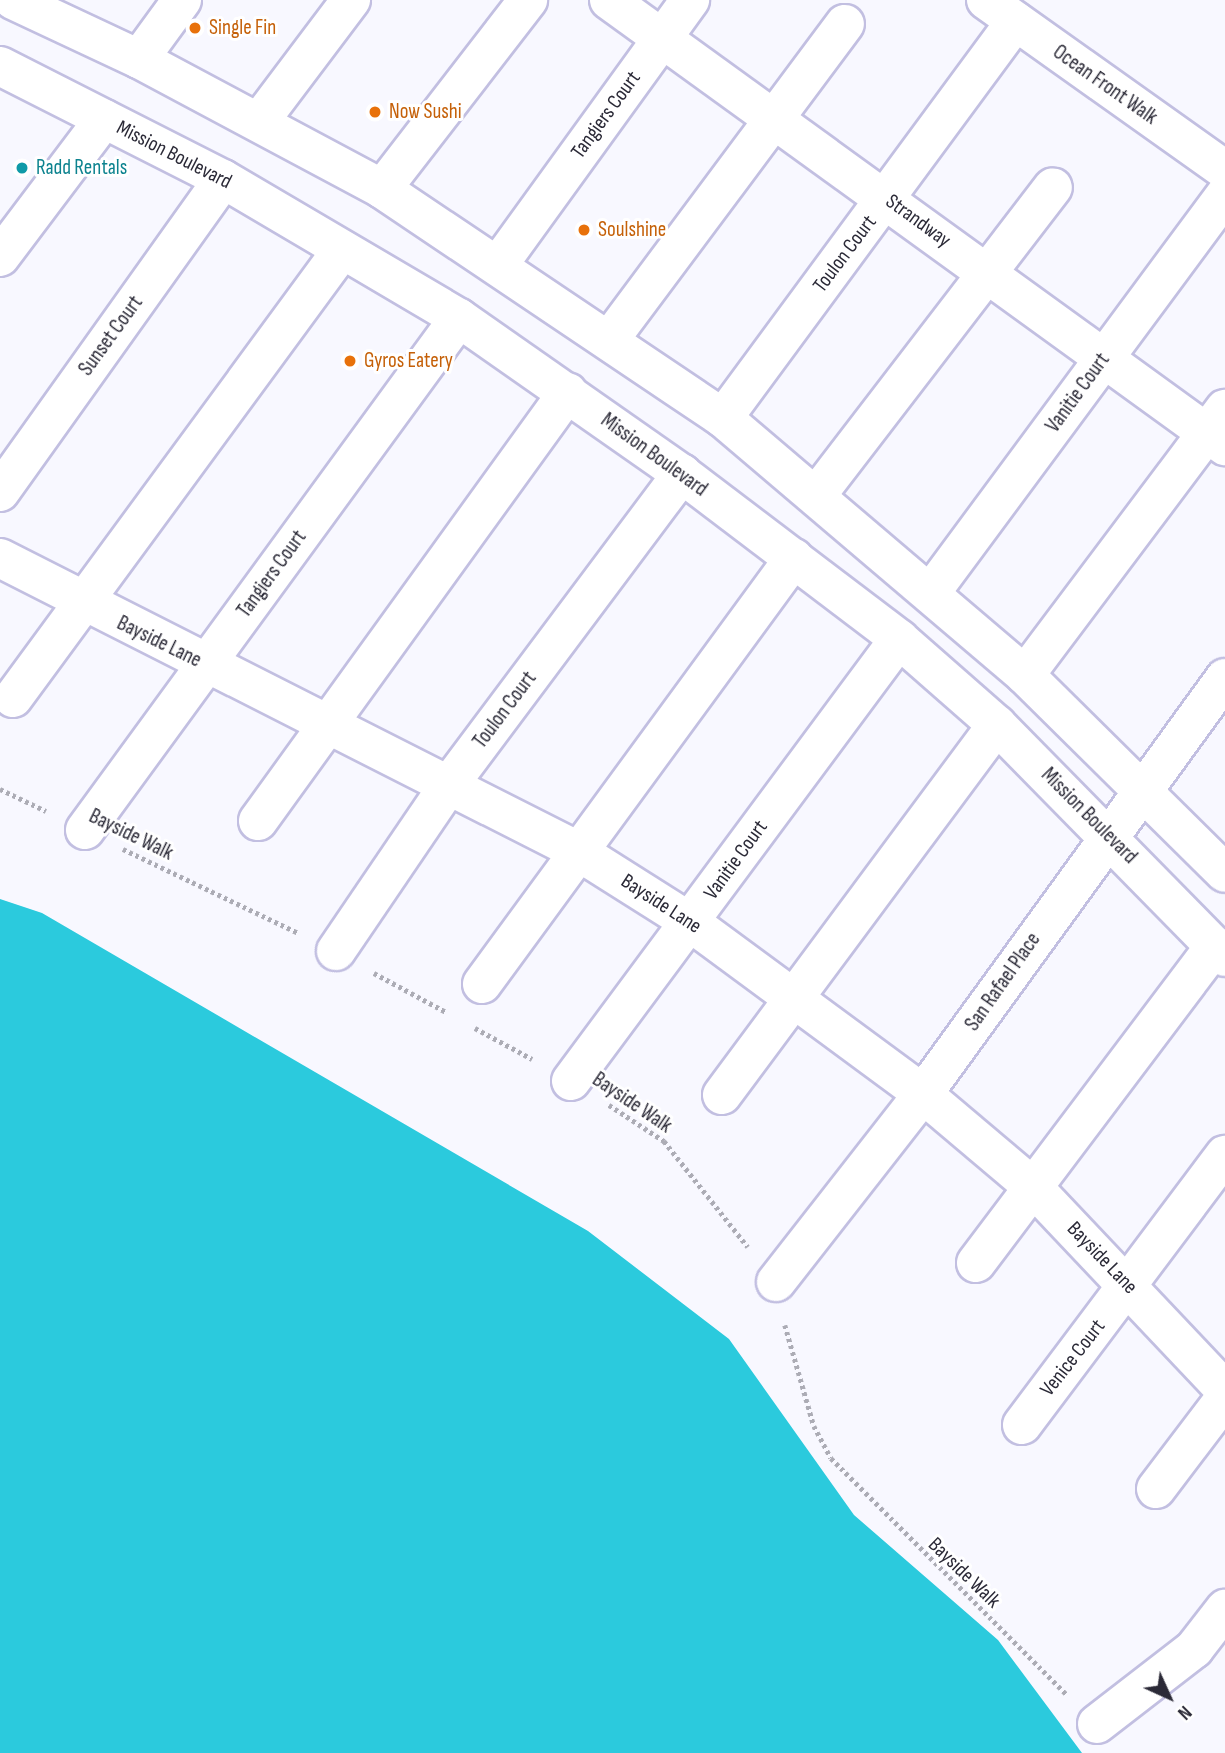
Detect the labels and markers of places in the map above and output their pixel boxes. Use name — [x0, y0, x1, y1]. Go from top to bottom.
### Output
place label: Single Fin — [209, 15, 276, 41]
marker: Single Fin — [187, 20, 203, 36]
place label: Now Sushi — [389, 99, 462, 125]
marker: Now Sushi — [367, 104, 383, 120]
place label: Radd Rentals — [36, 155, 127, 181]
marker: Radd Rentals — [14, 160, 30, 176]
place label: Soulshine — [598, 217, 666, 243]
marker: Soulshine — [576, 222, 592, 238]
place label: Gyros Eatery — [364, 348, 453, 374]
marker: Gyros Eatery — [342, 353, 358, 369]

